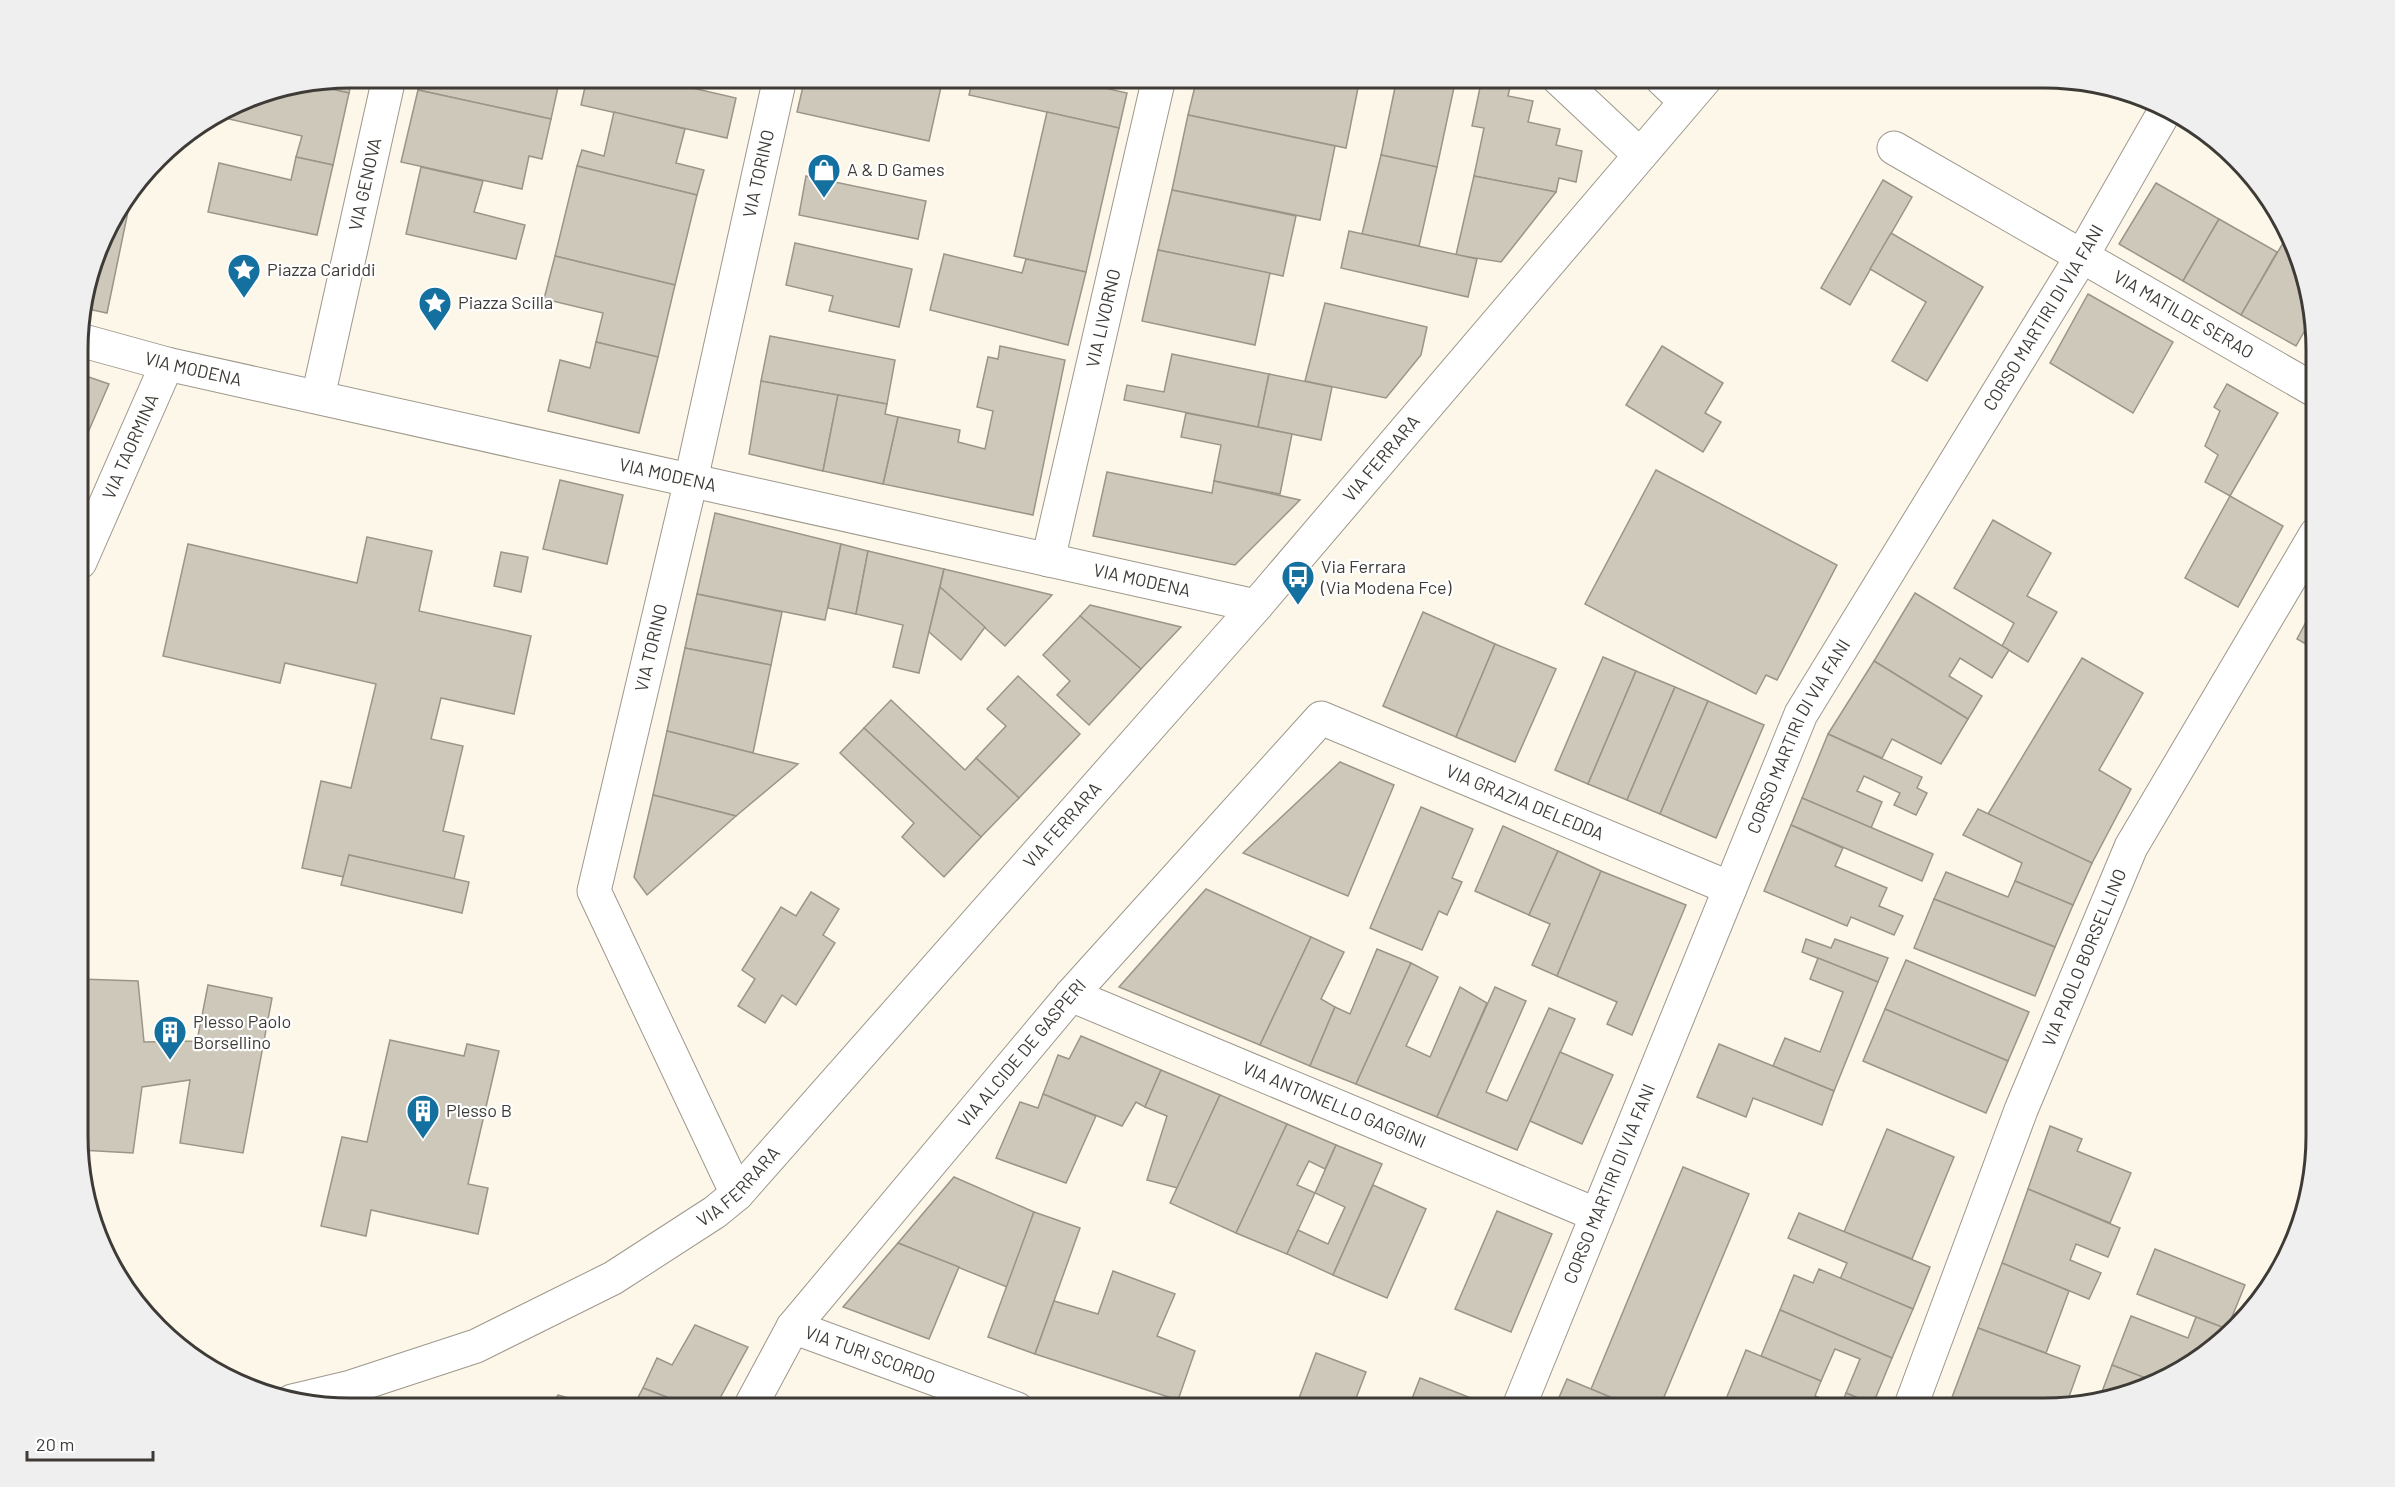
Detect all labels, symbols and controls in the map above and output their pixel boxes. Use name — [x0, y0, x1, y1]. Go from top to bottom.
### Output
street label: VIA TORINO — [737, 127, 778, 220]
street label: VIA GENOVA — [343, 135, 385, 233]
shop icon: A & D Games — [806, 152, 842, 199]
place label: A & D Games — [847, 158, 945, 180]
street label: CORSO MARTIRI DI VIA FANI — [1978, 220, 2108, 414]
place icon: Piazza Cariddi — [226, 252, 262, 299]
place label: Piazza Cariddi — [267, 258, 376, 280]
street label: VIA MATILDE SERAO — [2110, 265, 2258, 363]
street label: VIA LIVORNO — [1081, 267, 1125, 370]
place icon: Piazza Scilla — [417, 285, 453, 332]
place label: Piazza Scilla — [458, 291, 553, 313]
street label: VIA MODENA — [142, 346, 244, 390]
street label: VIA TAORMINA — [97, 390, 163, 502]
street label: VIA FERRARA — [1338, 410, 1424, 506]
street label: VIA MODENA — [617, 453, 719, 496]
place label: Via Ferrara (Via Modena Fce) — [1320, 555, 1452, 598]
street label: VIA MODENA — [1091, 558, 1193, 601]
bus stop icon: Via Ferrara (Via Modena Fce) — [1280, 559, 1316, 606]
street label: VIA TORINO — [629, 601, 671, 694]
street label: CORSO MARTIRI DI VIA FANI — [1741, 635, 1854, 837]
street label: VIA GRAZIA DELEDDA — [1443, 759, 1608, 844]
street label: VIA FERRARA — [1018, 777, 1106, 872]
street label: VIA PAOLO BORSELLINO — [2037, 865, 2131, 1049]
street label: VIA ALCIDE DE GASPERI — [953, 974, 1090, 1131]
place label: Plesso Paolo Borsellino — [193, 1010, 291, 1053]
building icon: Plesso Paolo Borsellino — [152, 1014, 188, 1061]
street label: VIA ANTONELLO GAGGINI — [1239, 1056, 1429, 1152]
street label: CORSO MARTIRI DI VIA FANI — [1558, 1080, 1659, 1287]
building icon: Plesso B — [405, 1093, 441, 1140]
place label: Plesso B — [446, 1099, 512, 1121]
street label: VIA FERRARA — [692, 1141, 784, 1231]
street label: VIA TURI SCORDO — [802, 1320, 938, 1388]
scale bar — [27, 1424, 153, 1462]
text: 20 m — [36, 1433, 74, 1455]

